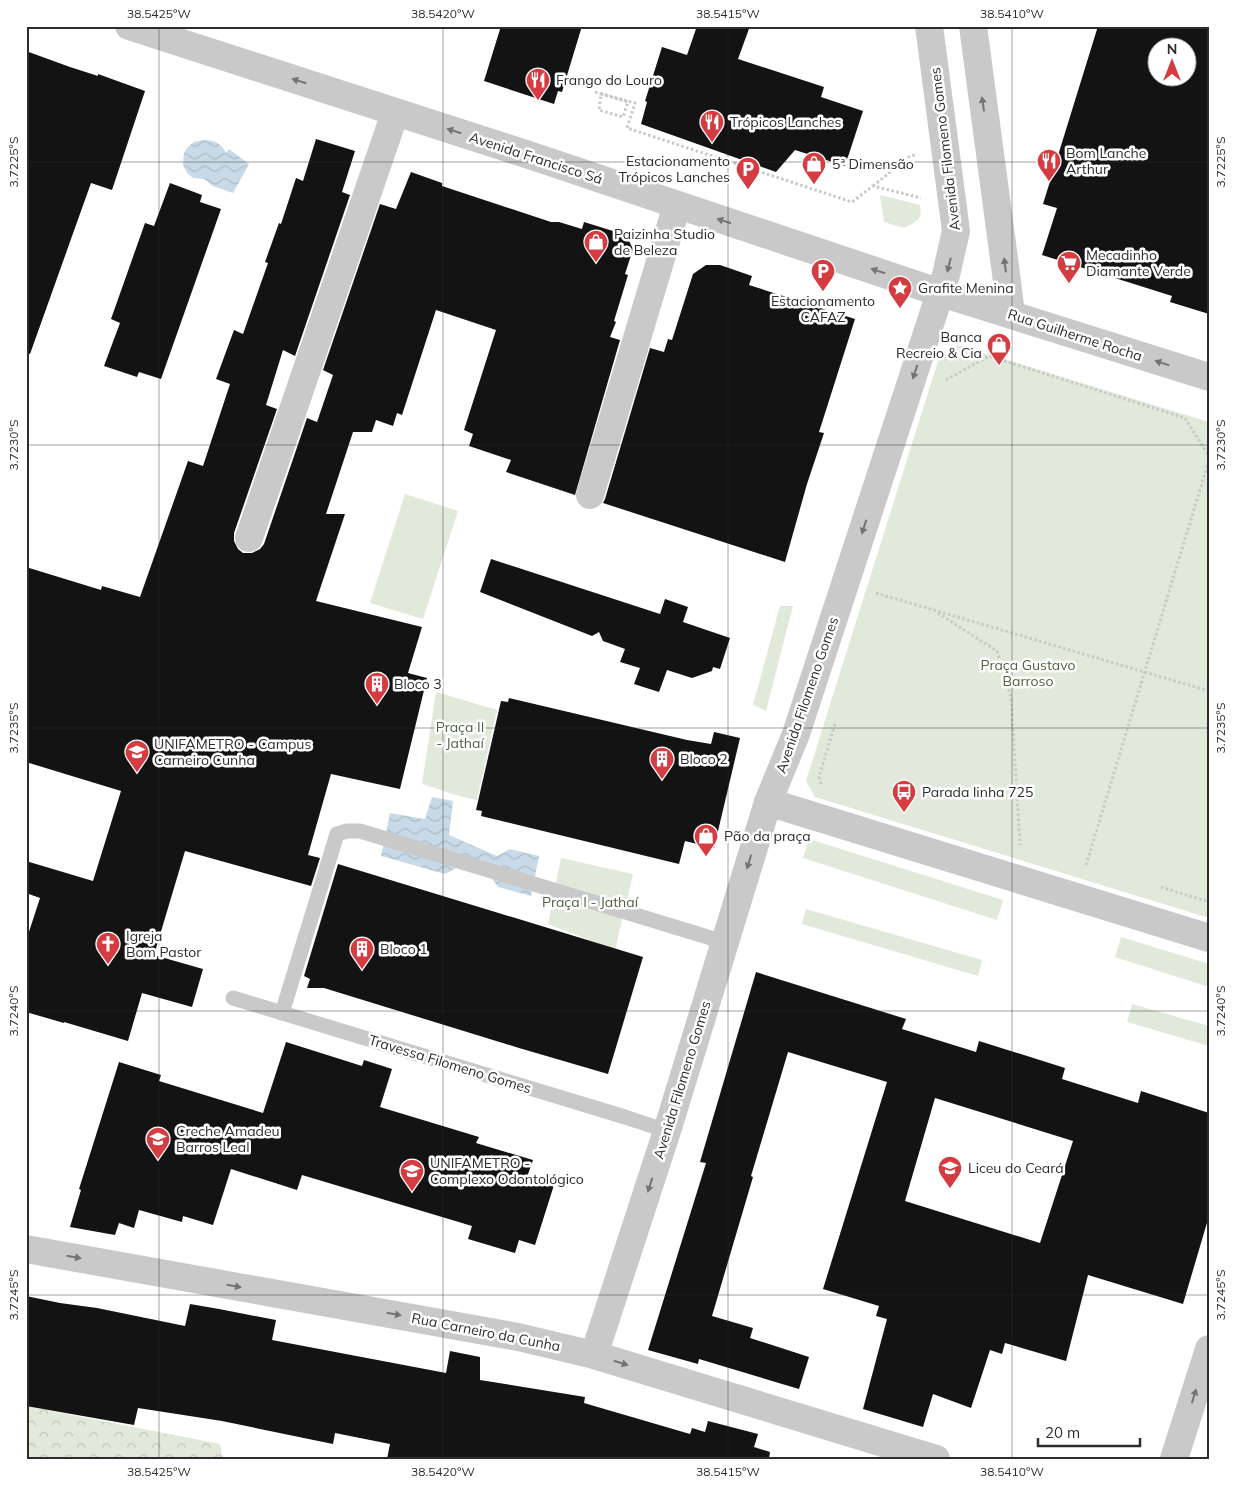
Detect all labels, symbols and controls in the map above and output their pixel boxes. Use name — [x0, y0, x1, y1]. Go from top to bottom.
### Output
text: 38.5425°W — [127, 6, 191, 21]
text: 38.5420°W — [411, 6, 475, 21]
text: 38.5415°W — [696, 6, 760, 21]
text: 38.5410°W — [980, 6, 1044, 21]
north arrow — [1148, 38, 1198, 88]
text: N — [1167, 40, 1177, 58]
street label: Avenida Filomeno Gomes — [926, 66, 964, 232]
restaurant icon: Frango do Louro — [525, 67, 551, 101]
place label: Frango do Louro — [556, 71, 662, 89]
one-way arrow — [291, 77, 306, 85]
one-way arrow — [979, 96, 987, 112]
restaurant icon: Trópicos Lanches — [699, 109, 725, 143]
place label: Trópicos Lanches — [730, 113, 841, 131]
one-way arrow — [446, 127, 461, 134]
street label: Avenida Francisco Sá — [467, 128, 605, 188]
text: 3.7225°S — [6, 137, 21, 187]
text: 3.7225°S — [1213, 137, 1228, 187]
place label: Bom Lanche Arthur — [1066, 144, 1146, 178]
restaurant icon: Bom Lanche Arthur — [1036, 148, 1062, 182]
shop icon: 5ª Dimensão — [801, 151, 827, 185]
place label: Estacionamento Trópicos Lanches — [619, 152, 730, 186]
place label: 5ª Dimensão — [832, 155, 914, 173]
parking icon: Estacionamento Trópicos Lanches — [735, 156, 761, 190]
one-way arrow — [716, 216, 731, 224]
place label: Paizinha Studio de Beleza — [614, 225, 715, 259]
shop icon: Paizinha Studio de Beleza — [583, 229, 609, 263]
place label: Mecadinho Diamante Verde — [1086, 246, 1191, 280]
supermarket icon: Mecadinho Diamante Verde — [1056, 250, 1082, 284]
one-way arrow — [945, 257, 953, 272]
one-way arrow — [1001, 257, 1009, 273]
parking icon: Estacionamento CAFAZ — [810, 258, 836, 292]
one-way arrow — [871, 267, 886, 275]
place icon: Grafite Menina — [887, 275, 913, 309]
place label: Grafite Menina — [918, 279, 1014, 297]
place label: Estacionamento CAFAZ — [771, 292, 875, 326]
street label: Rua Guilherme Rocha — [1005, 305, 1145, 365]
place label: Banca Recreio & Cia — [896, 328, 982, 362]
shop icon: Banca Recreio & Cia — [986, 332, 1012, 366]
one-way arrow — [1155, 358, 1170, 366]
one-way arrow — [911, 365, 918, 380]
text: 3.7230°S — [6, 420, 21, 470]
text: 3.7230°S — [1213, 420, 1228, 470]
one-way arrow — [860, 519, 868, 534]
street label: Avenida Filomeno Gomes — [772, 614, 842, 776]
park label: Praça Gustavo Barroso — [980, 656, 1076, 690]
building icon: Bloco 3 — [364, 671, 390, 705]
place label: Bloco 3 — [394, 675, 442, 693]
text: 3.7235°S — [6, 703, 21, 753]
text: 3.7235°S — [1213, 703, 1228, 753]
park label: Praça II - Jathaí — [436, 718, 484, 752]
place label: UNIFAMETRO - Campus Carneiro Cunha — [154, 735, 311, 769]
school or university icon: UNIFAMETRO - Campus Carneiro Cunha — [124, 739, 150, 773]
building icon: Bloco 2 — [649, 746, 675, 780]
place label: Bloco 2 — [680, 750, 728, 768]
bus stop icon: Parada linha 725 — [891, 779, 917, 813]
place label: Parada linha 725 — [922, 783, 1033, 801]
shop icon: Pão da praça — [693, 823, 719, 857]
place label: Pão da praça — [724, 827, 811, 845]
one-way arrow — [745, 855, 753, 870]
park label: Praça I - Jathaí — [542, 893, 639, 911]
place label: Igreja Bom Pastor — [126, 927, 202, 961]
church icon: Igreja Bom Pastor — [95, 931, 121, 965]
building icon: Bloco 1 — [349, 936, 375, 970]
place label: Bloco 1 — [380, 940, 428, 958]
text: 3.7240°S — [6, 986, 21, 1036]
text: 3.7240°S — [1213, 986, 1228, 1036]
street label: Avenida Filomeno Gomes — [649, 999, 715, 1161]
street label: Travessa Filomeno Gomes — [367, 1031, 533, 1097]
place label: Creche Amadeu Barros Leal — [176, 1122, 280, 1156]
school or university icon: Creche Amadeu Barros Leal — [145, 1126, 171, 1160]
place label: UNIFAMETRO - Complexo Odontológico — [430, 1154, 584, 1188]
school or university icon: Liceu do Ceará — [937, 1155, 963, 1189]
school or university icon: UNIFAMETRO - Complexo Odontológico — [399, 1158, 425, 1192]
place label: Liceu do Ceará — [968, 1159, 1064, 1177]
one-way arrow — [645, 1178, 653, 1193]
one-way arrow — [67, 1254, 83, 1262]
text: 3.7245°S — [6, 1270, 21, 1320]
text: 3.7245°S — [1213, 1270, 1228, 1320]
one-way arrow — [227, 1282, 243, 1290]
street label: Rua Carneiro da Cunha — [410, 1309, 562, 1355]
one-way arrow — [387, 1311, 403, 1319]
one-way arrow — [614, 1360, 629, 1367]
one-way arrow — [1191, 1388, 1199, 1403]
scale bar — [1038, 1415, 1140, 1447]
text: 20 m — [1045, 1423, 1080, 1442]
text: 38.5425°W — [127, 1464, 191, 1479]
text: 38.5420°W — [411, 1464, 475, 1479]
text: 38.5415°W — [696, 1464, 760, 1479]
text: 38.5410°W — [980, 1464, 1044, 1479]

